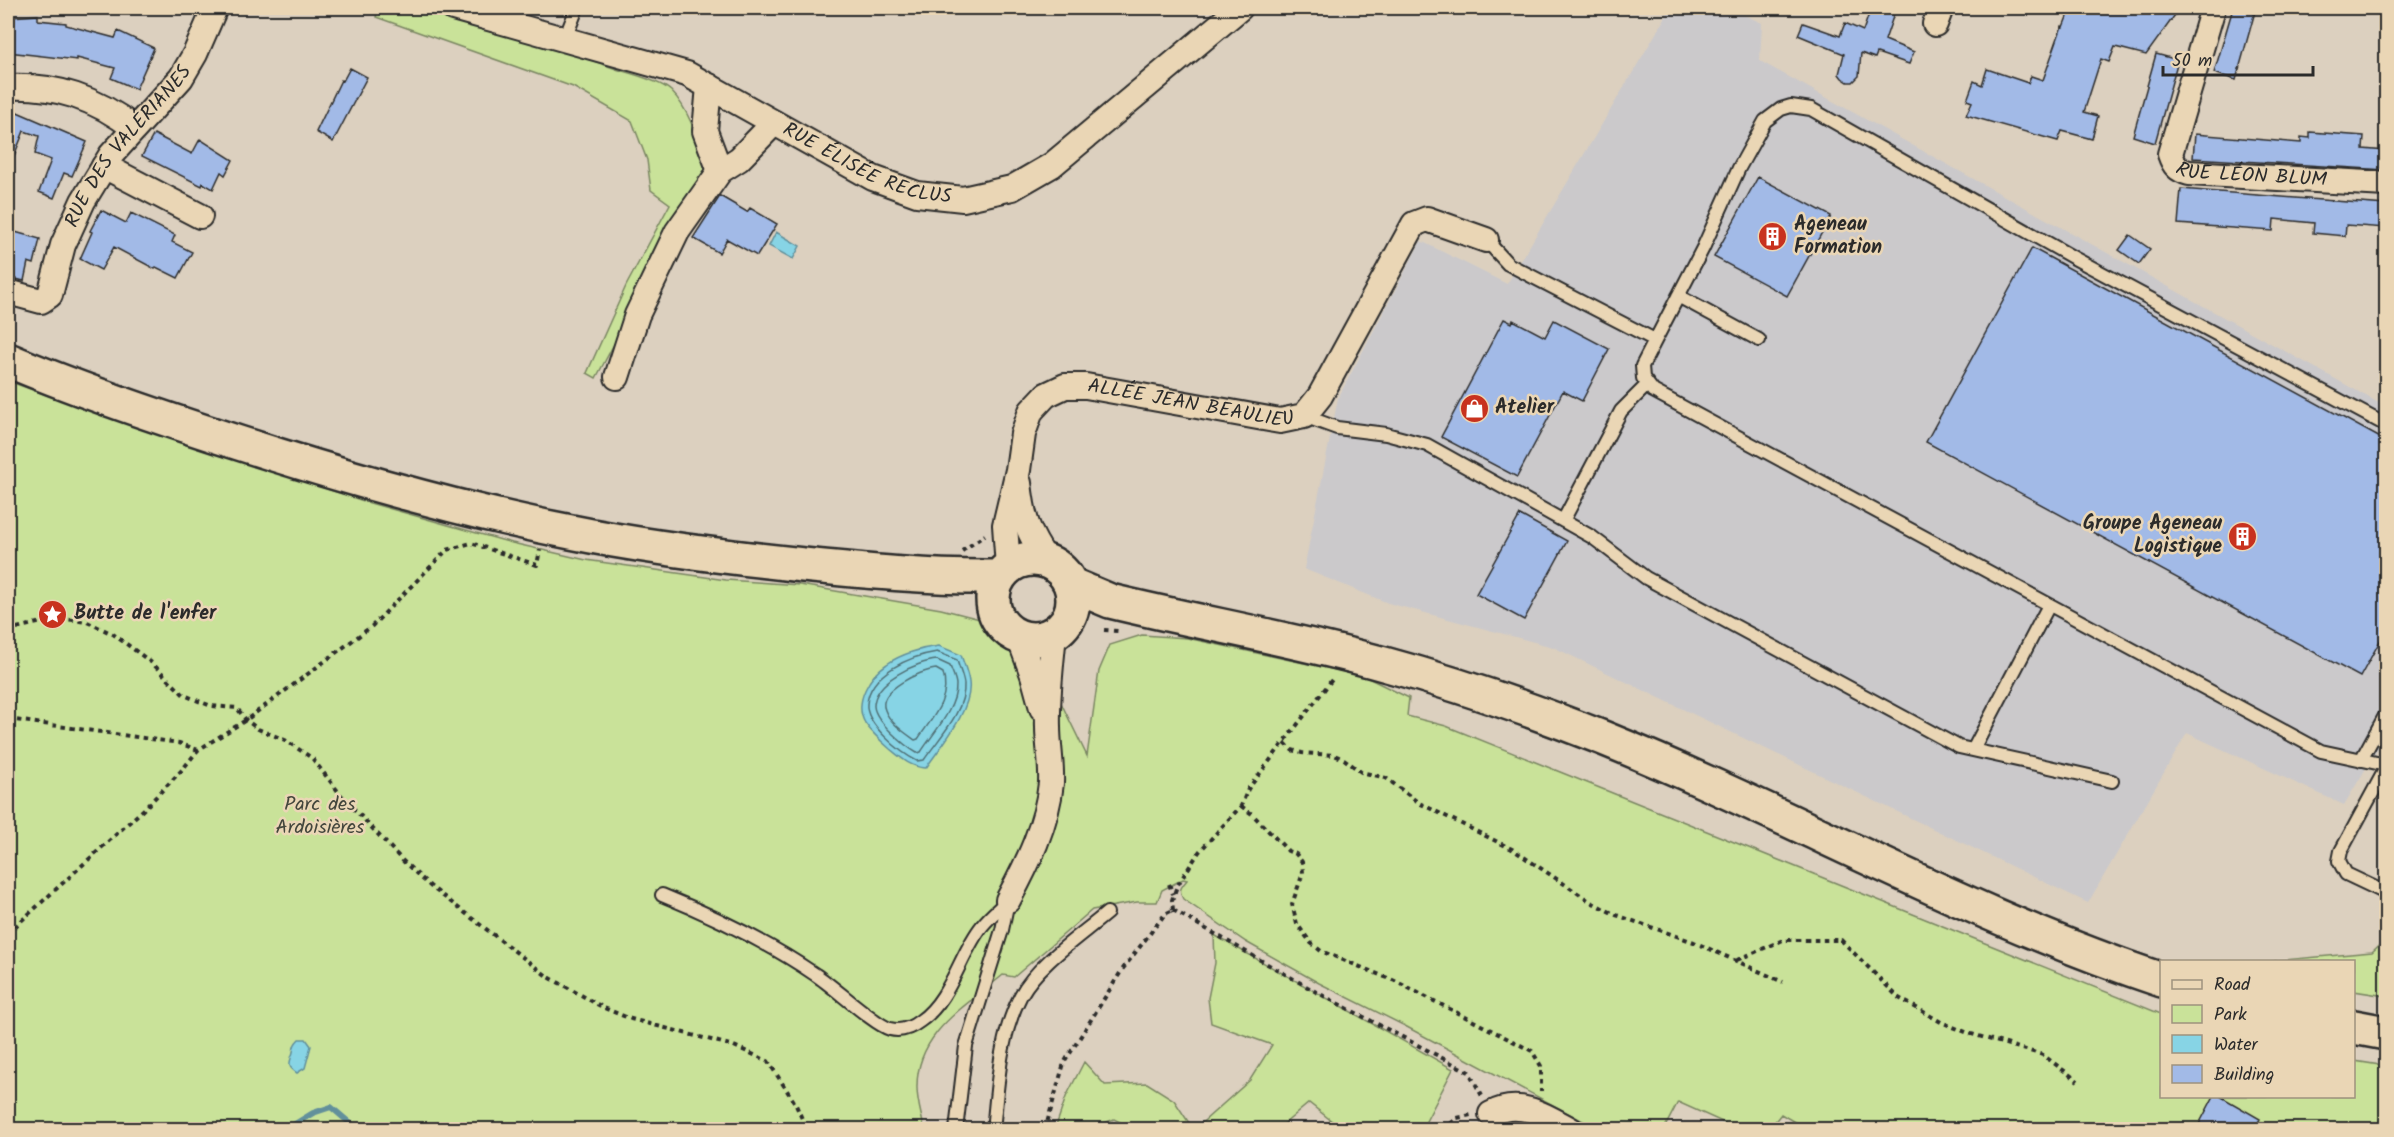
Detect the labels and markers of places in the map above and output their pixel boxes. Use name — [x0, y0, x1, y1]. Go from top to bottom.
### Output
place label: Ageneau Formation — [1794, 209, 1882, 264]
building icon: Ageneau Formation — [1757, 220, 1789, 252]
shop icon: Atelier — [1458, 392, 1490, 424]
place label: Atelier — [1495, 392, 1555, 424]
place label: Groupe Ageneau Logistique — [2083, 508, 2222, 563]
building icon: Groupe Ageneau Logistique — [2227, 520, 2259, 552]
place icon: Butte de l'enfer — [37, 598, 69, 630]
place label: Butte de l'enfer — [74, 598, 217, 630]

